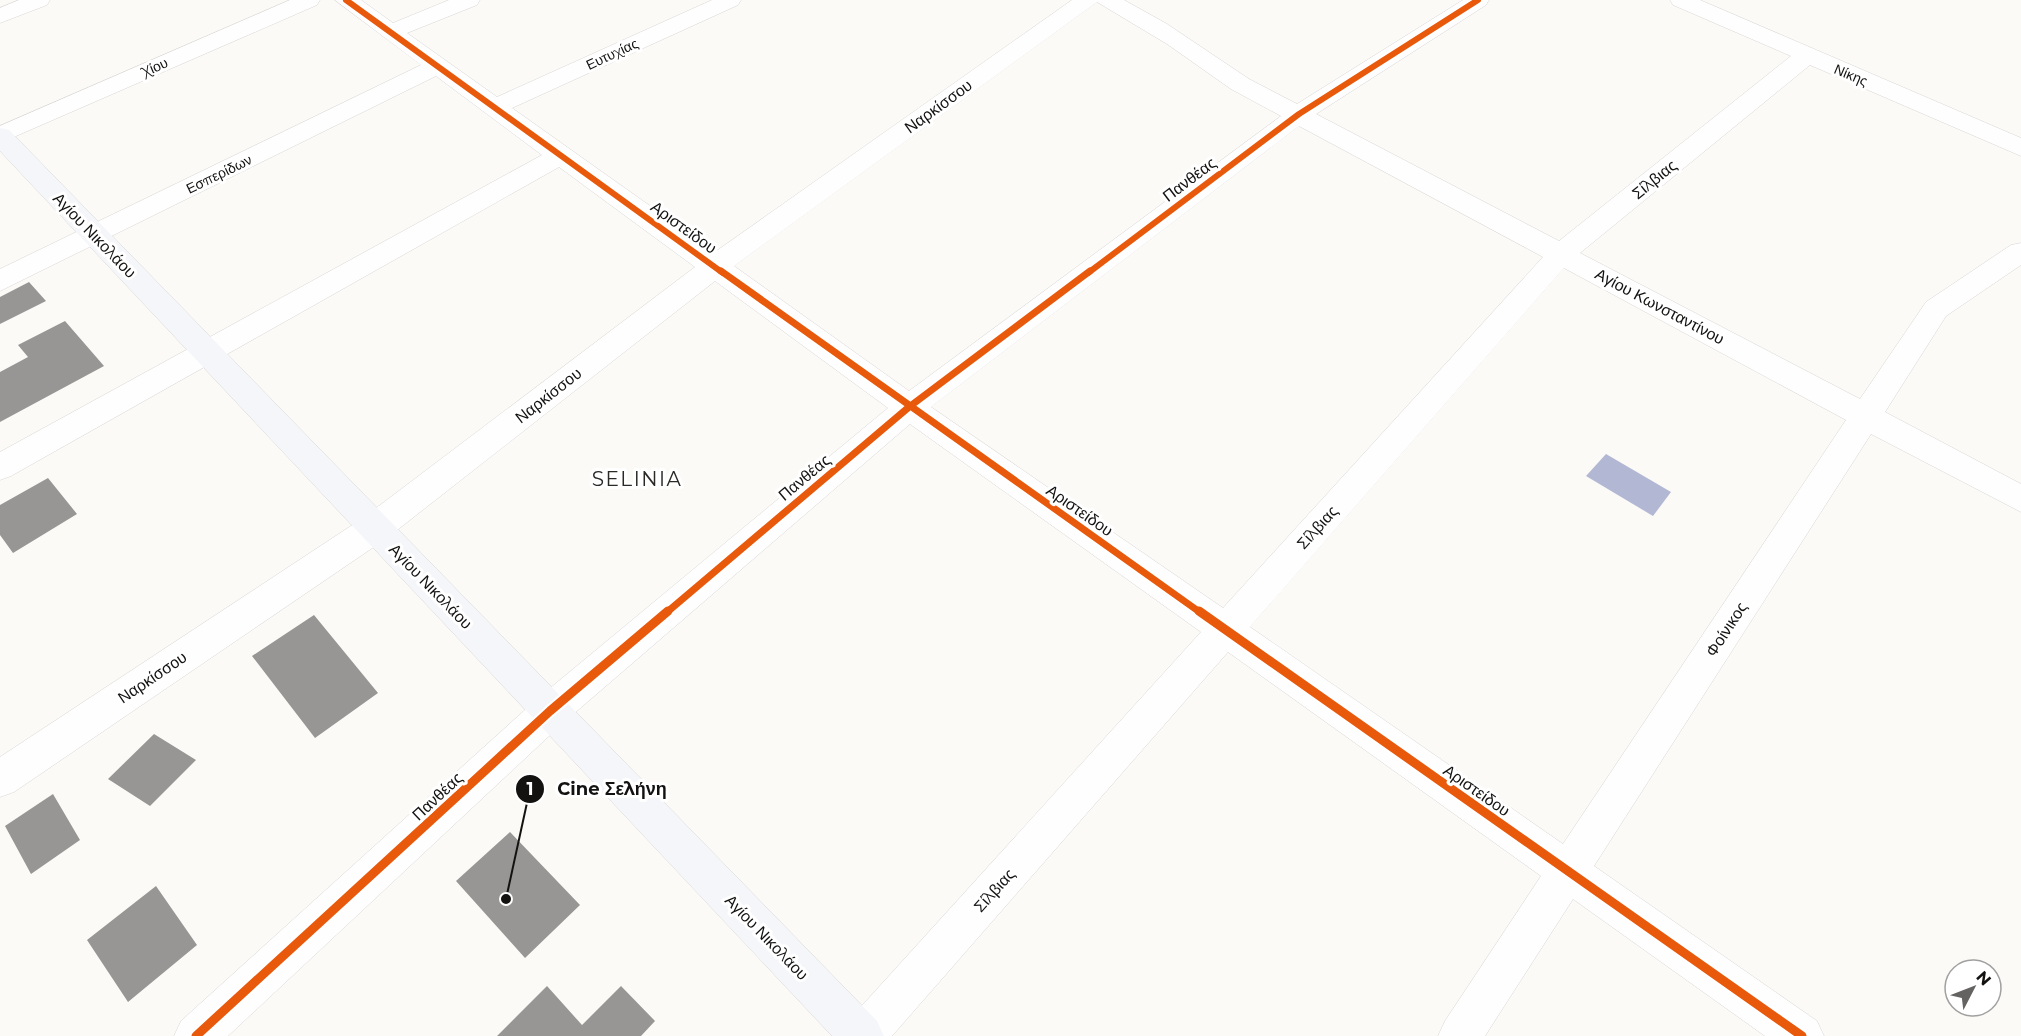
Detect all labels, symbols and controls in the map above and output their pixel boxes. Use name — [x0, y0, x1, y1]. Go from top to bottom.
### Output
street label: Ευτυχίας — [583, 34, 641, 74]
street label: Χίου — [137, 53, 171, 81]
street label: Νίκης — [1831, 60, 1871, 90]
street label: Ναρκίσσου — [901, 76, 976, 137]
street label: Εσπερίδων — [183, 150, 255, 198]
street label: Πανθέας — [1159, 153, 1220, 206]
street label: Σίλβιας — [1628, 156, 1681, 203]
street label: Αγίου Νικολάου — [49, 189, 140, 282]
street label: Αριστείδου — [647, 197, 720, 258]
street label: Αγίου Κωνσταντίνου — [1592, 264, 1728, 349]
street label: Ναρκίσσου — [511, 364, 585, 427]
street label: Πανθέας — [775, 450, 834, 505]
district label: SELINIA — [592, 467, 682, 491]
street label: Αριστείδου — [1043, 481, 1117, 540]
street label: Σίλβιας — [1293, 502, 1342, 553]
street label: Αγίου Νικολάου — [385, 540, 476, 633]
street label: Φοίνικος — [1702, 598, 1751, 660]
street label: Ναρκίσσου — [114, 647, 190, 707]
street label: Αριστείδου — [1440, 761, 1514, 820]
street label: Πανθέας — [408, 768, 467, 824]
callout: Cine Σελήνη — [515, 771, 679, 807]
text: 1 — [526, 778, 534, 800]
text: Cine Σελήνη — [557, 778, 667, 800]
street label: Σίλβιας — [970, 865, 1019, 916]
street label: Αγίου Νικολάου — [721, 891, 812, 984]
north arrow — [1943, 958, 2003, 1018]
text: N — [1972, 967, 1995, 989]

